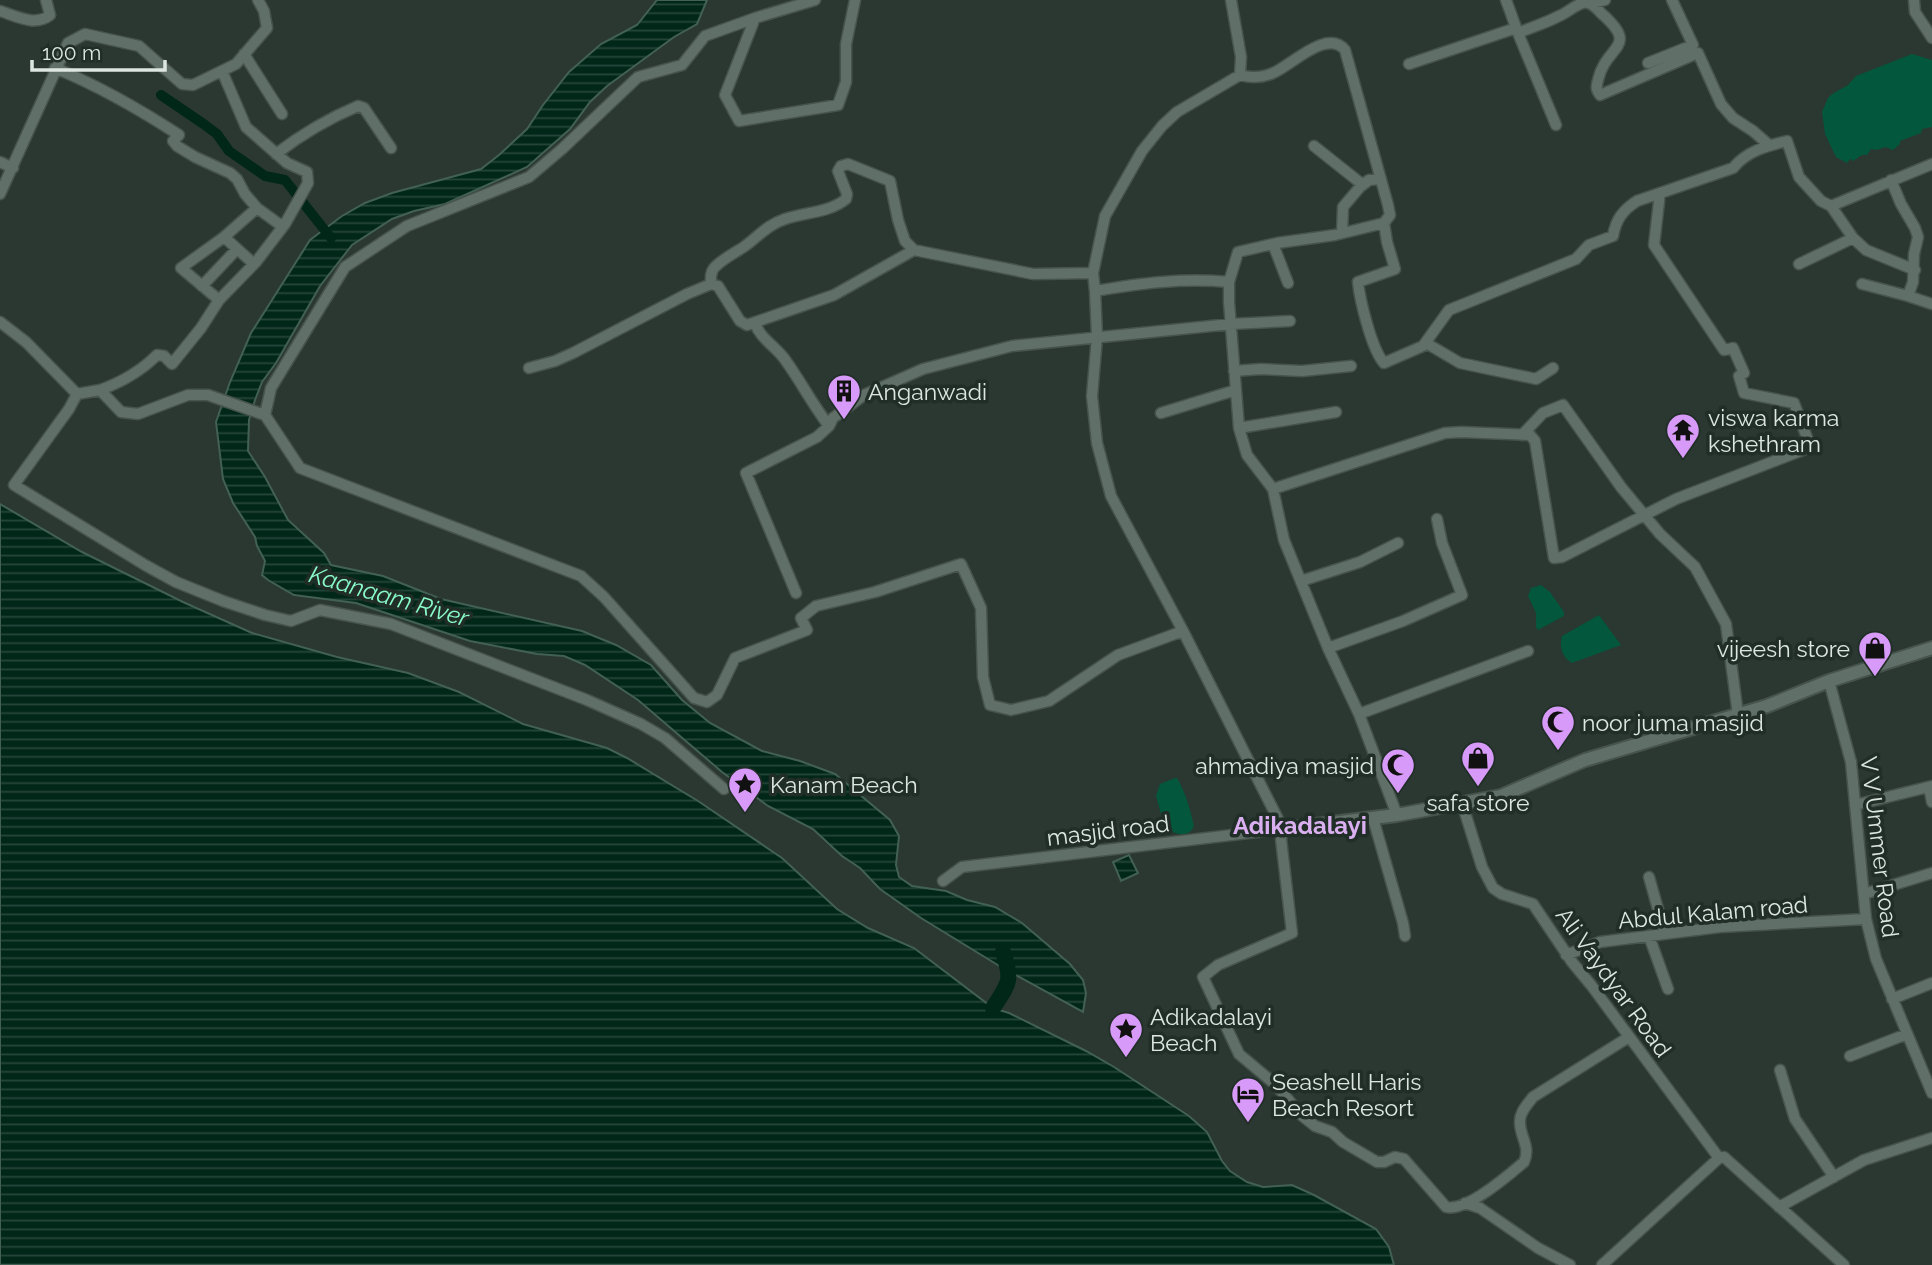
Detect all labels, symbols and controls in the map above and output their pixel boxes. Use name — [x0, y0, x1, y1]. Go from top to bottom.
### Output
scale bar — [32, 28, 164, 72]
text: 100 m — [42, 40, 101, 65]
building icon: Anganwadi — [825, 372, 863, 421]
place label: Anganwadi — [868, 378, 987, 405]
place label: viswa karma kshethram — [1708, 404, 1839, 457]
temple icon: viswa karma kshethram — [1664, 411, 1702, 460]
water label: Kaanaam River — [306, 559, 473, 633]
shop icon: vijeesh store — [1856, 629, 1894, 678]
place label: vijeesh store — [1717, 635, 1850, 662]
mosque icon: noor juma masjid — [1539, 703, 1577, 752]
place label: noor juma masjid — [1582, 709, 1764, 736]
shop icon: safa store — [1459, 739, 1497, 788]
mosque icon: ahmadiya masjid — [1379, 746, 1417, 795]
place label: ahmadiya masjid — [1195, 752, 1374, 779]
street label: V V Ummer Road — [1855, 755, 1905, 939]
place icon: Kanam Beach — [726, 765, 764, 814]
place label: Kanam Beach — [770, 771, 918, 798]
place label: safa store — [1427, 789, 1530, 816]
street label: masjid road — [1045, 809, 1171, 851]
district label: Adikadalayi — [1233, 811, 1367, 840]
street label: Abdul Kalam road — [1617, 890, 1809, 934]
street label: Ali Vaydyar Road — [1551, 902, 1677, 1062]
place label: Adikadalayi Beach — [1150, 1003, 1272, 1056]
place icon: Adikadalayi Beach — [1107, 1010, 1145, 1059]
place label: Seashell Haris Beach Resort — [1272, 1068, 1421, 1121]
hotel icon: Seashell Haris Beach Resort — [1229, 1075, 1267, 1124]

